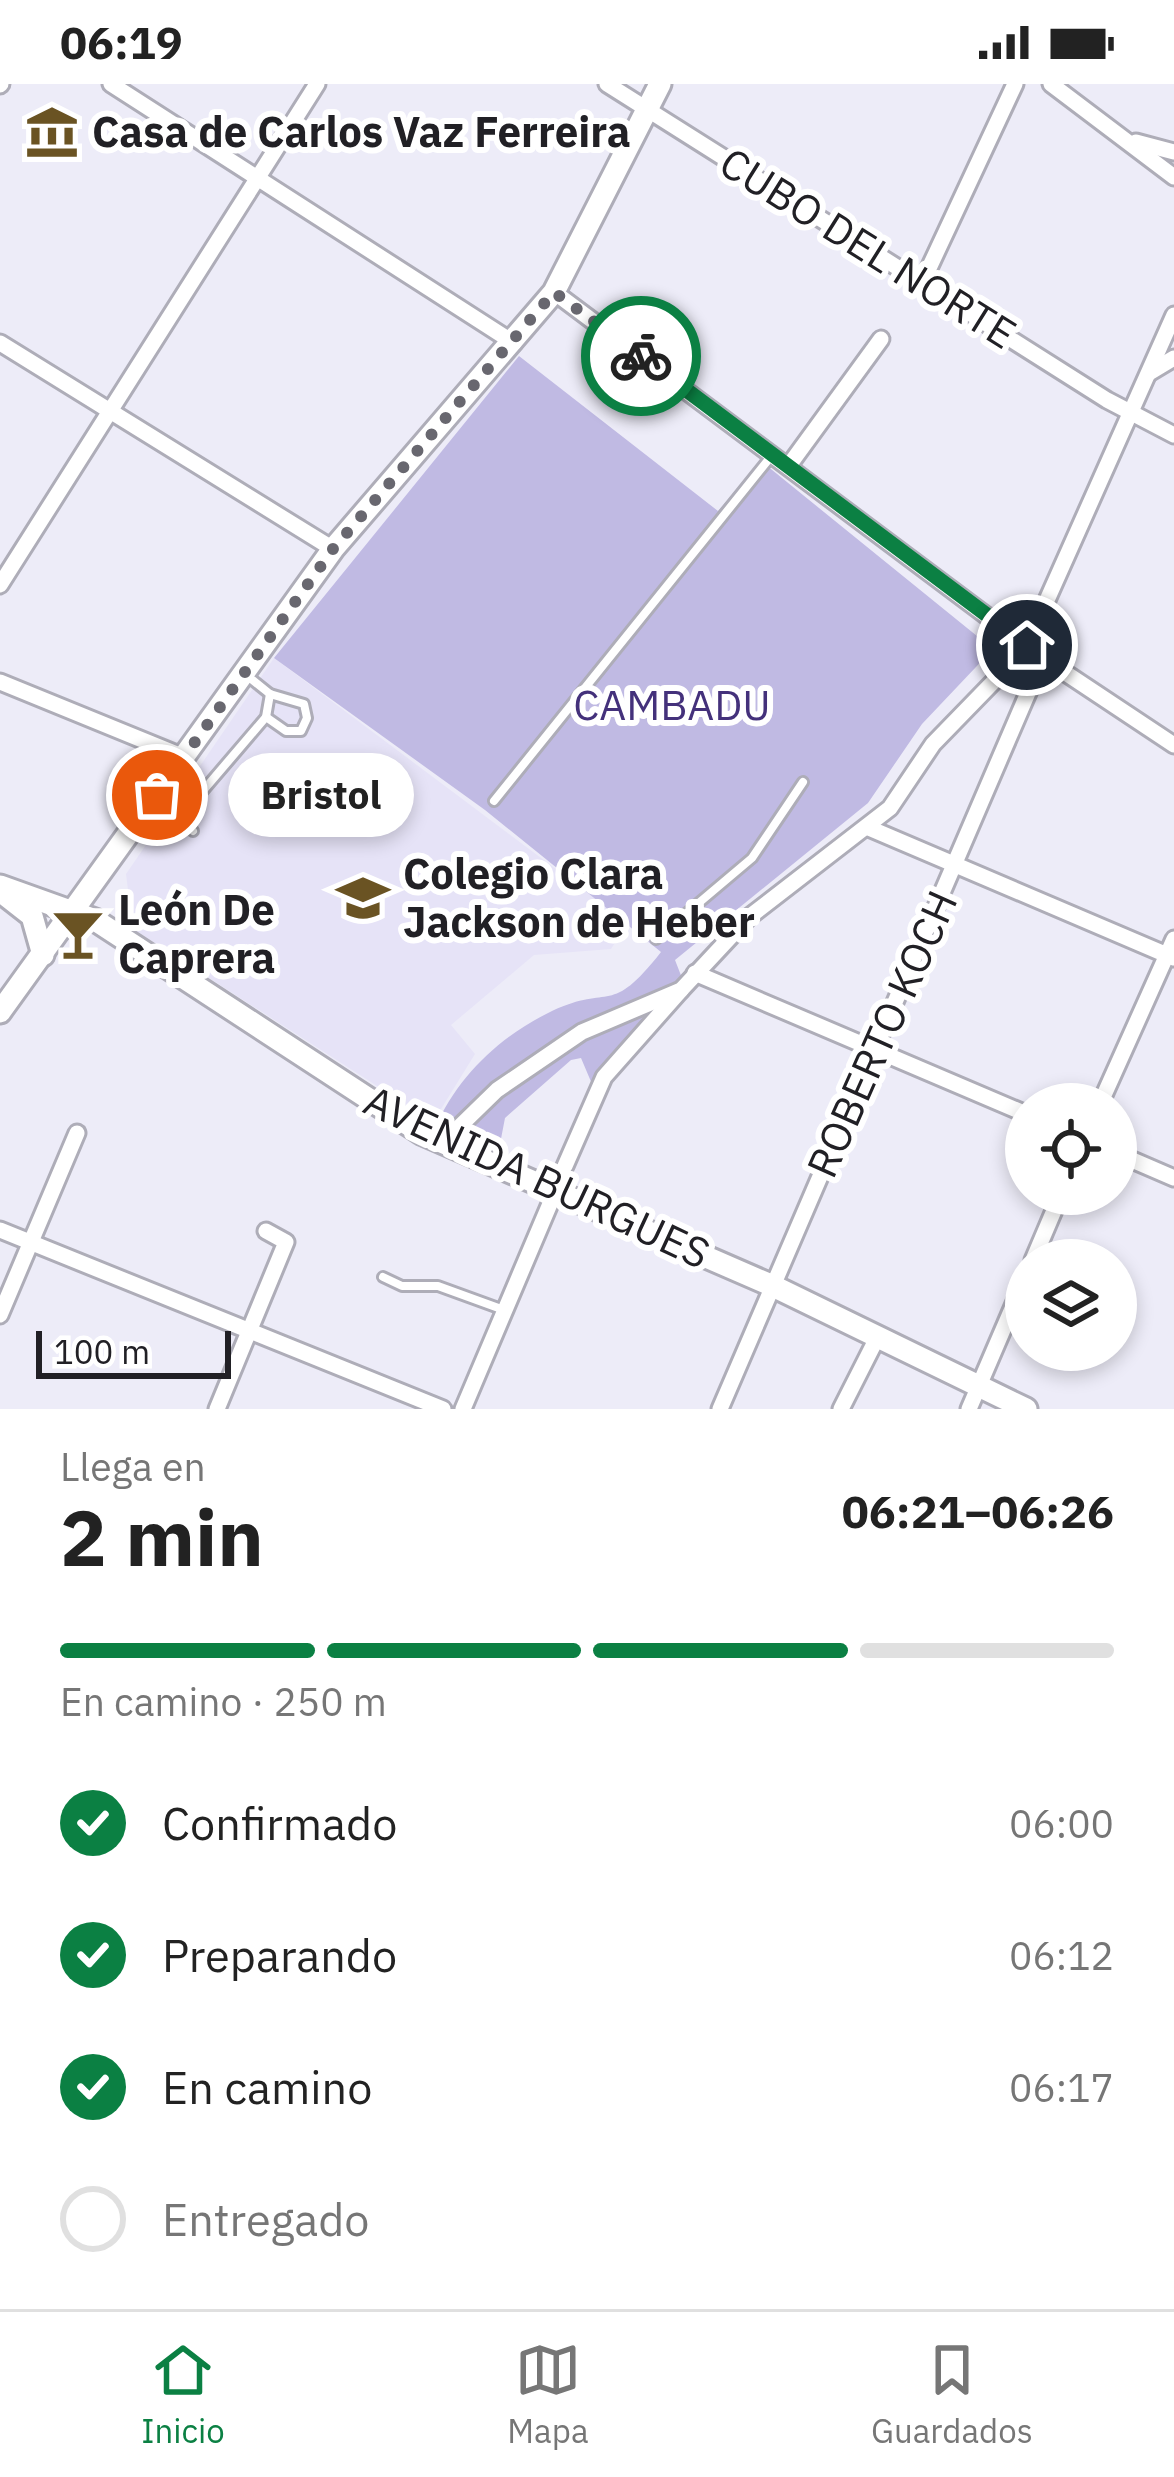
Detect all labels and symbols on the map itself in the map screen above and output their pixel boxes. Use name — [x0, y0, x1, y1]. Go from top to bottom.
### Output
museum icon: Casa de Carlos Vaz Ferreira — [23, 103, 81, 161]
place label: Casa de Carlos Vaz Ferreira — [92, 104, 631, 159]
street label: CUBO DEL NORTE — [710, 134, 1027, 361]
courier — [581, 296, 701, 416]
pin — [976, 594, 1078, 696]
park label: CAMBADU — [573, 677, 771, 732]
pin — [106, 744, 208, 846]
callout: Bristol — [229, 753, 415, 837]
place label: Colegio Clara Jackson de Heber — [403, 846, 755, 949]
school or university icon: Colegio Clara Jackson de Heber — [334, 869, 392, 927]
place label: León De Caprera — [118, 882, 275, 985]
street label: ROBERTO KOCH — [794, 882, 969, 1186]
bar icon: León De Caprera — [49, 905, 107, 963]
street label: AVENIDA BURGUES — [356, 1072, 719, 1281]
scale bar — [36, 1325, 231, 1378]

